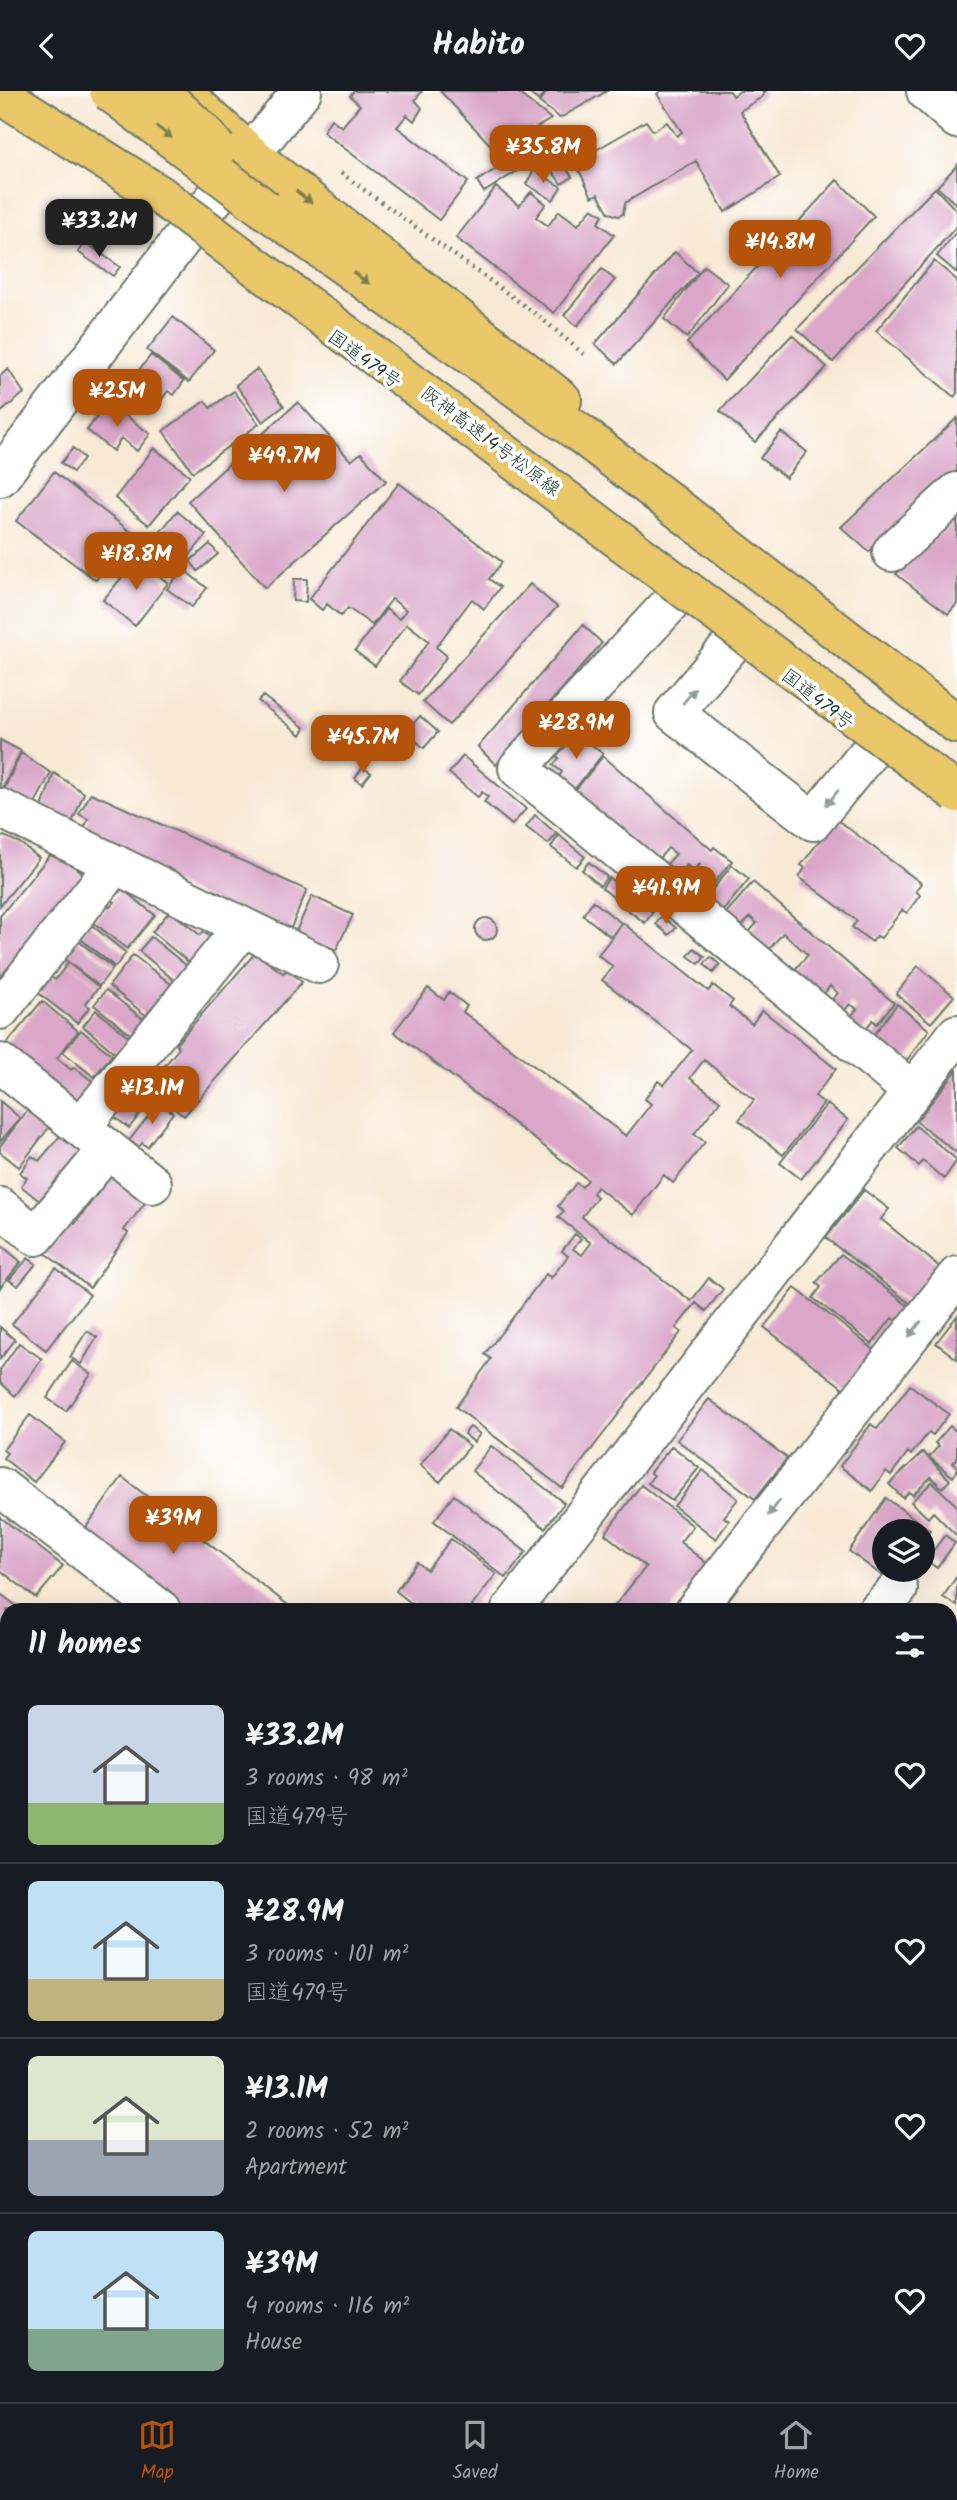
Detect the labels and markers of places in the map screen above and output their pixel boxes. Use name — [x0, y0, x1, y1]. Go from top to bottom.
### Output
pin: ¥35.8M — [486, 125, 600, 185]
pin: ¥33.2M — [42, 199, 156, 259]
pin: ¥14.8M — [723, 221, 837, 280]
pin: ¥25M — [76, 369, 158, 429]
pin: ¥49.7M — [227, 435, 341, 494]
pin: ¥18.8M — [79, 533, 193, 592]
pin: ¥28.9M — [519, 701, 633, 761]
pin: ¥45.7M — [306, 715, 420, 775]
pin: ¥41.9M — [609, 867, 723, 926]
pin: ¥13.1M — [95, 1067, 209, 1126]
pin: ¥39M — [132, 1497, 214, 1556]

